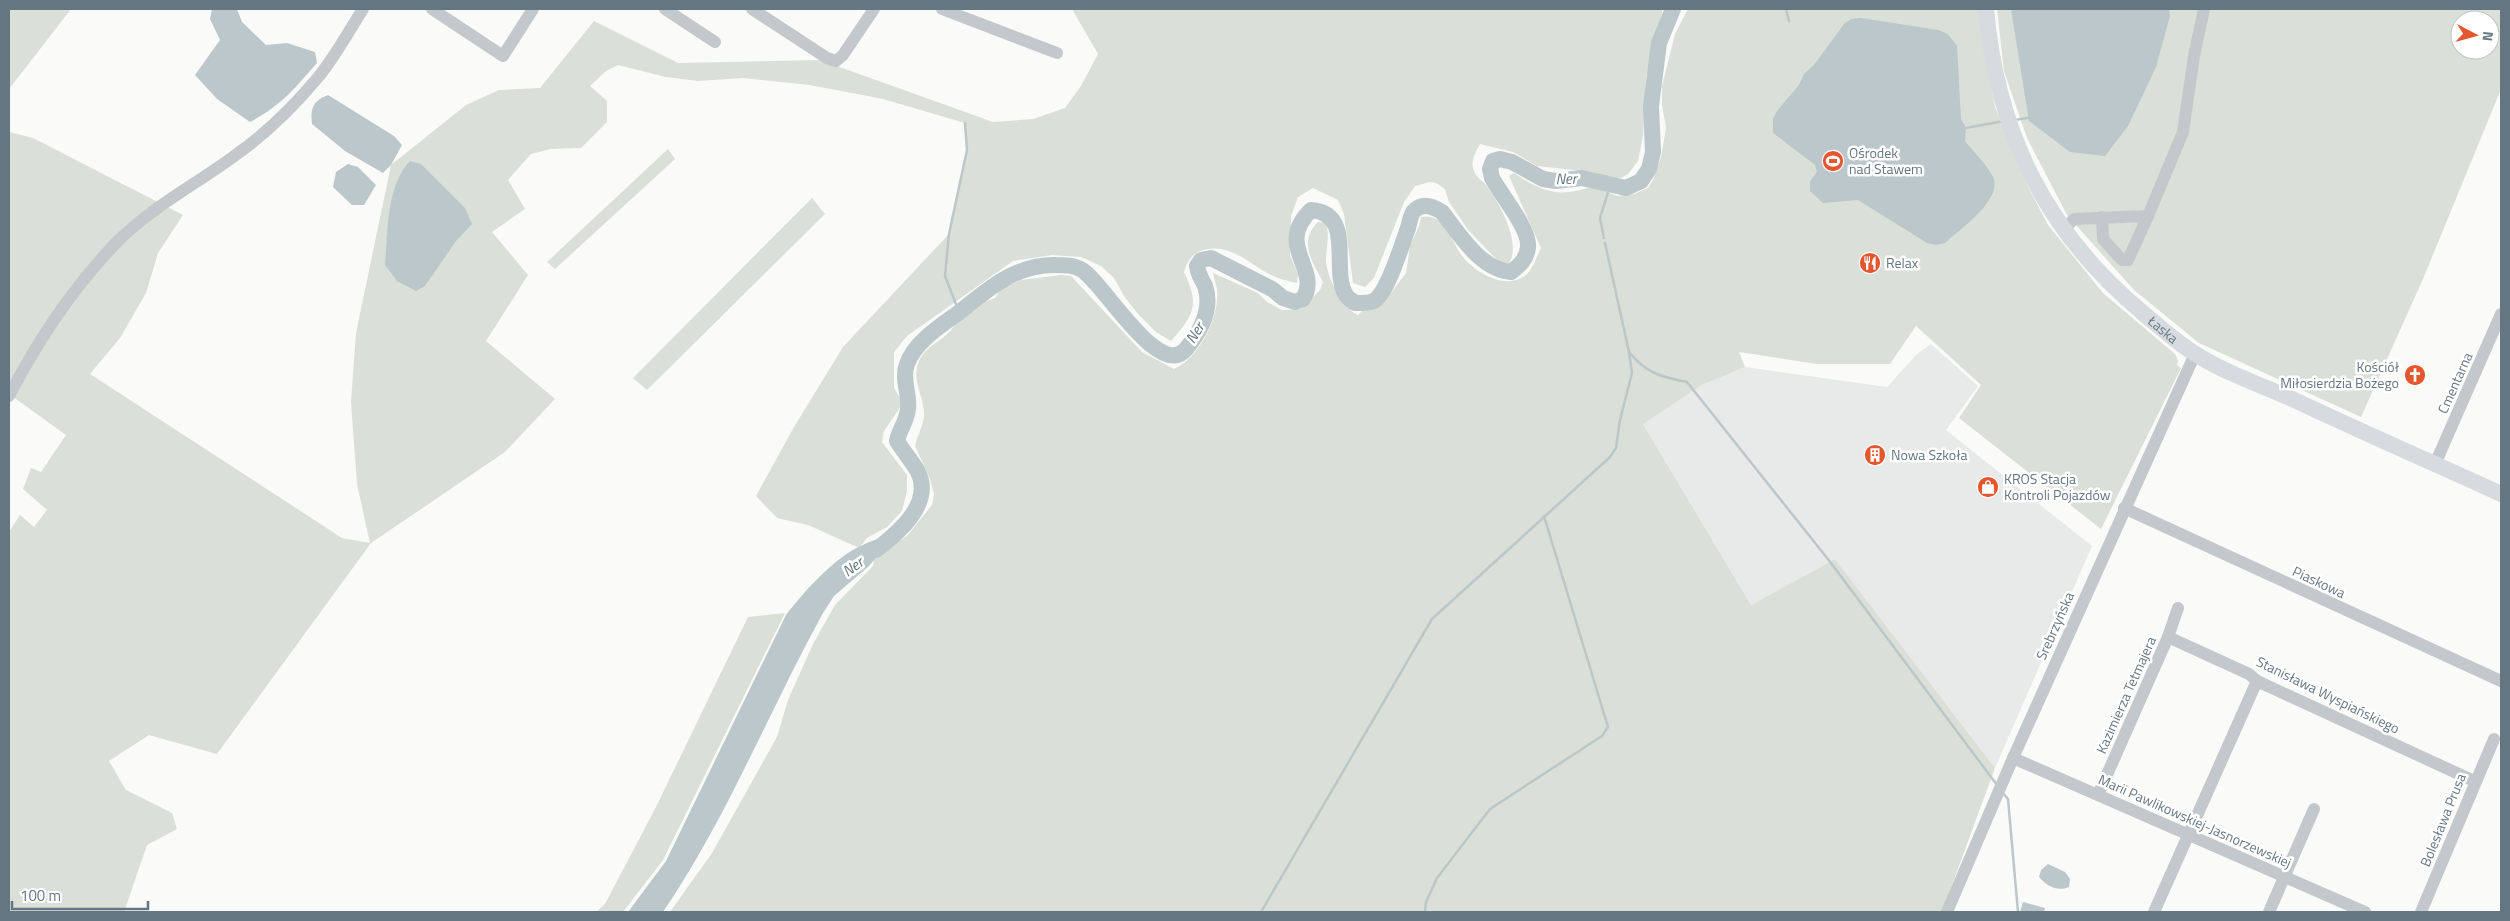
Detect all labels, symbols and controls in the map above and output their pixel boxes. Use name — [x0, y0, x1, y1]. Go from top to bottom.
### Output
north arrow — [2450, 10, 2500, 60]
text: N — [2477, 30, 2499, 42]
place label: Ośrodek nad Stawem — [1849, 142, 1923, 179]
sports icon: Ośrodek nad Stawem — [1821, 149, 1845, 173]
water label: Ner — [1555, 167, 1579, 190]
restaurant icon: Relax — [1858, 251, 1882, 275]
place label: Relax — [1886, 252, 1919, 273]
street label: Łaska — [2143, 310, 2183, 348]
water label: Ner — [1179, 316, 1211, 348]
street label: Cmentarna — [2432, 349, 2477, 417]
place label: Kościół Miłosierdzia Bożego — [2280, 356, 2400, 393]
church icon: Kościół Miłosierdzia Bożego — [2403, 363, 2427, 387]
building icon: Nowa Szkoła — [1863, 443, 1887, 467]
place label: Nowa Szkoła — [1891, 444, 1968, 465]
place label: KROS Stacja Kontroli Pojazdów — [2004, 468, 2111, 505]
shop icon: KROS Stacja Kontroli Pojazdów — [1976, 475, 2000, 499]
water label: Ner — [837, 550, 870, 582]
street label: Piaskowa — [2289, 560, 2349, 603]
street label: Srebrzyńska — [2030, 588, 2079, 663]
street label: Kazimierza Tetmajera — [2090, 633, 2161, 757]
street label: Stanisława Wyspiańskiego — [2253, 651, 2403, 738]
street label: Marii Pawlikowskiej-Jasnorzewskiej — [2095, 768, 2295, 873]
street label: Bolesława Prusa — [2414, 770, 2471, 870]
scale bar — [12, 878, 149, 910]
text: 100 m — [20, 884, 61, 907]

